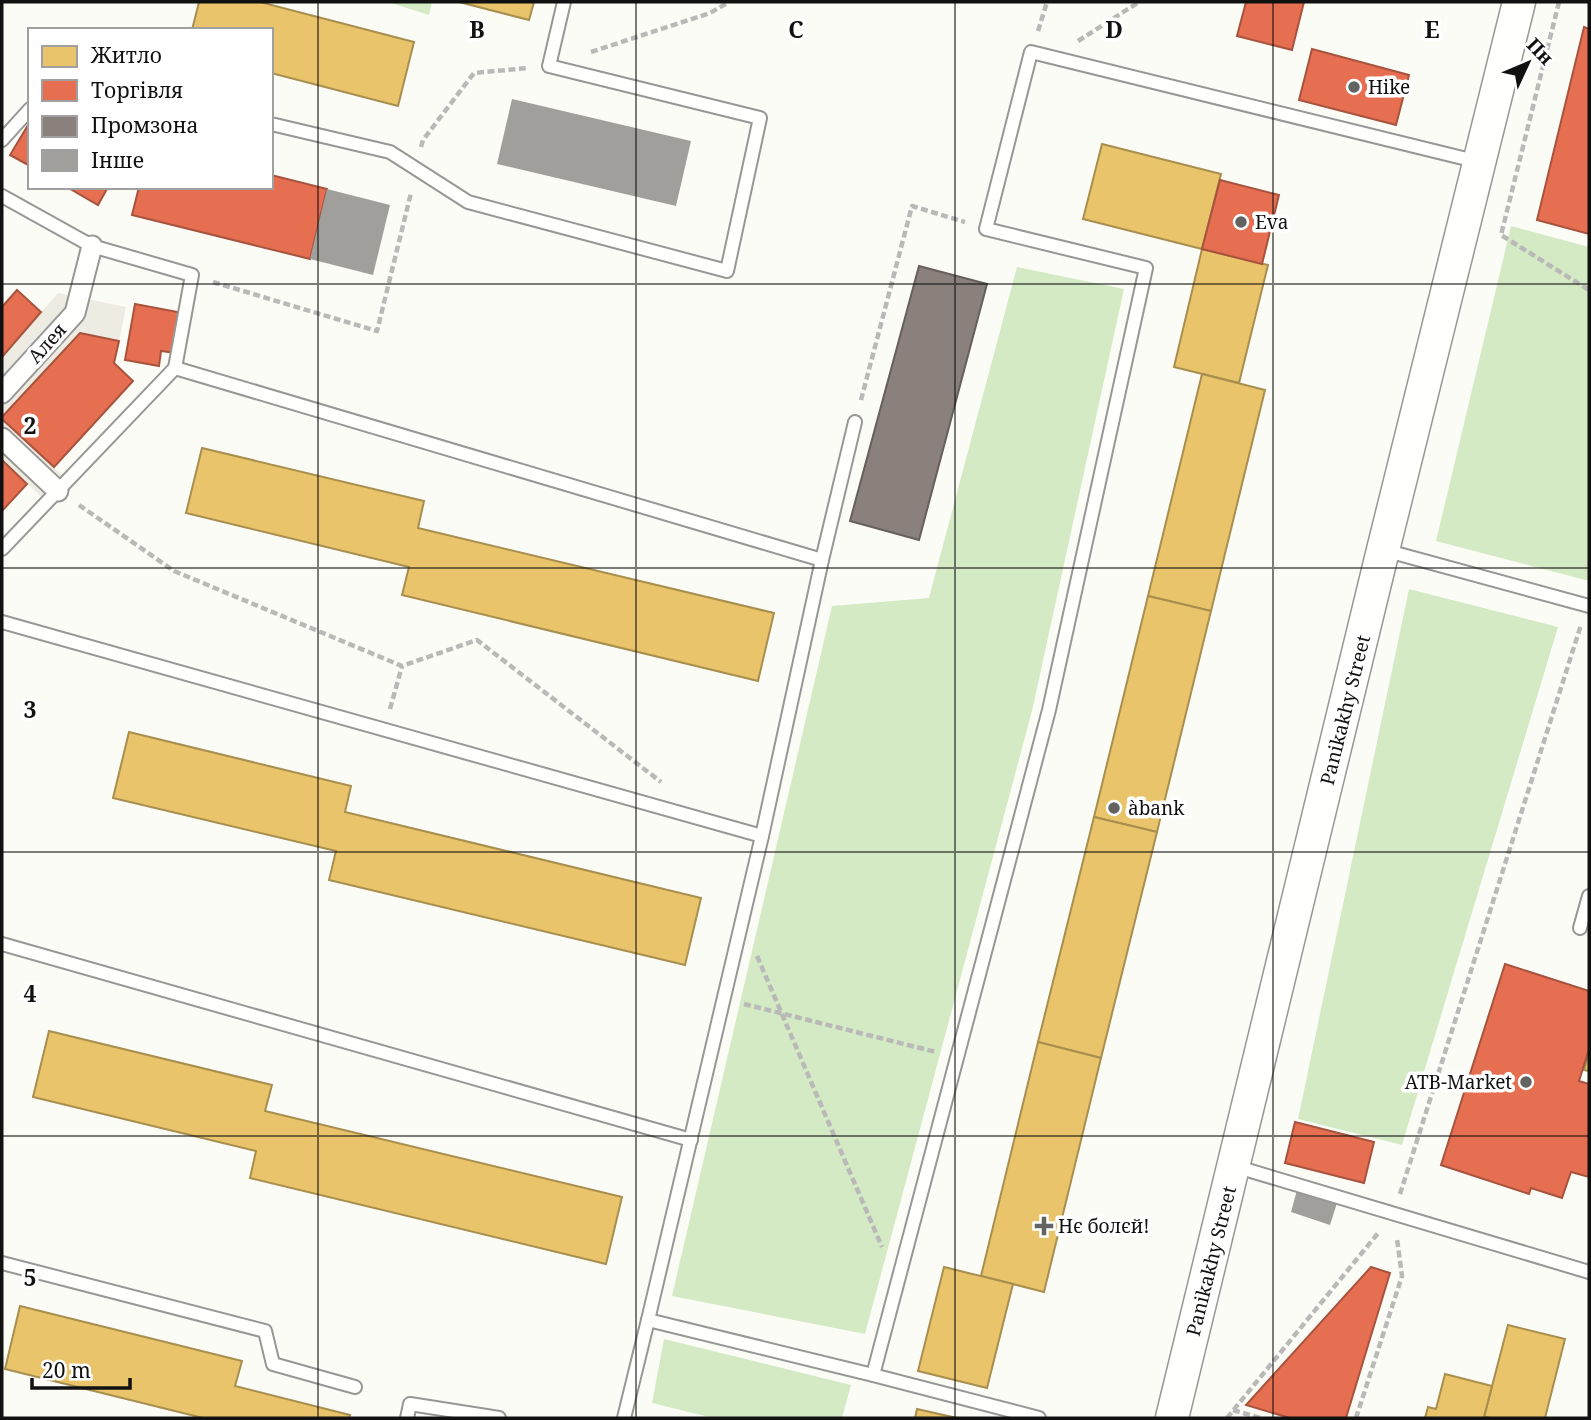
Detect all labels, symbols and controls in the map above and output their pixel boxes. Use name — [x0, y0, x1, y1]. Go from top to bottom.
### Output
text: B — [469, 13, 485, 45]
text: C — [788, 13, 804, 45]
text: D — [1105, 13, 1123, 45]
text: E — [1424, 13, 1440, 45]
legend — [28, 28, 273, 189]
north arrow — [1493, 28, 1563, 98]
text: Пн — [1521, 32, 1559, 70]
text: Житло — [90, 41, 162, 69]
place label: Hike — [1368, 74, 1410, 100]
text: Торгівля — [91, 76, 183, 104]
marker: Hike — [1346, 79, 1362, 95]
text: Промзона — [91, 111, 199, 139]
text: Інше — [91, 146, 144, 174]
place label: Eva — [1255, 209, 1289, 235]
marker: Eva — [1233, 214, 1249, 230]
street label: Алея — [22, 317, 72, 369]
text: 2 — [24, 409, 37, 441]
street label: Panikakhy Street — [1314, 632, 1376, 788]
text: 3 — [24, 693, 37, 725]
place label: àbank — [1128, 795, 1185, 821]
marker: àbank — [1106, 800, 1122, 816]
text: 4 — [24, 977, 37, 1009]
place label: ATB-Market — [1405, 1069, 1512, 1095]
marker: ATB-Market — [1518, 1074, 1534, 1090]
street label: Panikakhy Street — [1180, 1183, 1242, 1339]
place label: Нє болєй! — [1058, 1213, 1150, 1239]
marker: Нє болєй! — [1036, 1218, 1052, 1234]
text: 5 — [24, 1261, 37, 1293]
scale bar — [32, 1346, 130, 1390]
text: 20 m — [42, 1356, 91, 1384]

